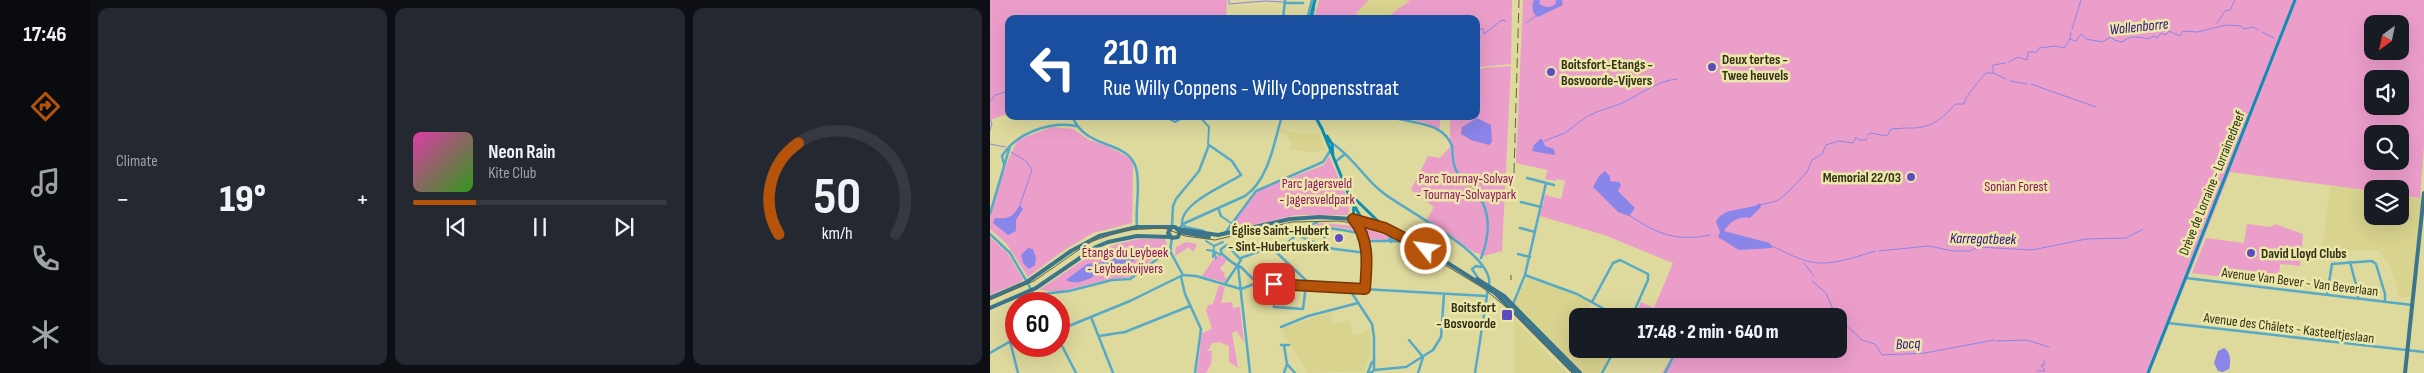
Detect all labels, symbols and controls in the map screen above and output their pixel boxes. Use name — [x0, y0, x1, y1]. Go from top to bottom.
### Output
water label: Wollenborre — [2109, 14, 2170, 40]
north arrow — [2364, 15, 2409, 60]
map controls — [2364, 15, 2409, 225]
text: 17:46 — [23, 21, 67, 48]
text: 210 m — [1103, 32, 1177, 75]
icon: left — [1020, 35, 1085, 100]
place label: Deux tertes - Twee heuvels — [1722, 51, 1788, 84]
place label: Boitsfort-Etangs - Bosvoorde-Vijvers — [1561, 56, 1653, 89]
marker: Deux tertes - Twee heuvels — [1706, 61, 1718, 73]
marker: Boitsfort-Etangs - Bosvoorde-Vijvers — [1545, 66, 1557, 78]
button: sound — [2364, 70, 2409, 115]
text: Rue Willy Coppens - Willy Coppensstraat — [1103, 75, 1399, 102]
icon: directions — [28, 89, 63, 124]
street label: Drève de Lorraine - Lorrainedreef — [2175, 107, 2249, 258]
button: search — [2364, 125, 2409, 170]
text: Neon Rain — [488, 141, 556, 164]
text: Climate — [116, 152, 158, 171]
text: Kite Club — [488, 164, 536, 183]
icon: music — [28, 165, 63, 200]
text: 50 — [814, 166, 861, 229]
place label: Memorial 22/03 — [1823, 169, 1901, 186]
park label: Parc Tournay-Solvay - Tournay-Solvaypark — [1416, 170, 1517, 203]
marker: Memorial 22/03 — [1905, 171, 1917, 183]
park label: Parc Jagersveld - Jagersveldpark — [1279, 175, 1355, 208]
text: 19° — [220, 177, 266, 222]
park label: Sonian Forest — [1984, 178, 2048, 195]
button: layers — [2364, 180, 2409, 225]
text: − — [116, 183, 130, 216]
text: + — [356, 183, 369, 216]
icon: previous — [442, 213, 470, 241]
icon: pause — [526, 213, 554, 241]
icon: next — [610, 213, 638, 241]
place label: Église Saint-Hubert - Sint-Hubertuskerk — [1228, 222, 1329, 255]
position arrow — [1399, 222, 1451, 274]
text: km/h — [822, 223, 853, 244]
water label: Karregatbeek — [1950, 229, 2017, 249]
marker: Église Saint-Hubert - Sint-Hubertuskerk — [1333, 232, 1345, 244]
icon: phone — [28, 241, 63, 276]
park label: Étangs du Leybeek - Leybeekvijvers — [1082, 244, 1169, 277]
place label: David Lloyd Clubs — [2261, 245, 2347, 262]
marker: David Lloyd Clubs — [2245, 247, 2257, 259]
pin — [1253, 263, 1295, 305]
street label: Avenue Van Bever - Van Beverlaan — [2220, 264, 2379, 300]
icon: arrive — [1260, 270, 1288, 298]
speed limit sign: 60 — [1005, 292, 1070, 357]
place label: Boitsfort - Bosvoorde — [1436, 299, 1496, 332]
marker: Boitsfort - Bosvoorde — [1500, 308, 1514, 322]
street label: Avenue des Châlets - Kasteeltjeslaan — [2202, 309, 2375, 347]
icon: climate — [28, 317, 63, 352]
text: 17:48 · 2 min · 640 m — [1637, 321, 1779, 344]
water label: Bocq — [1895, 334, 1921, 354]

